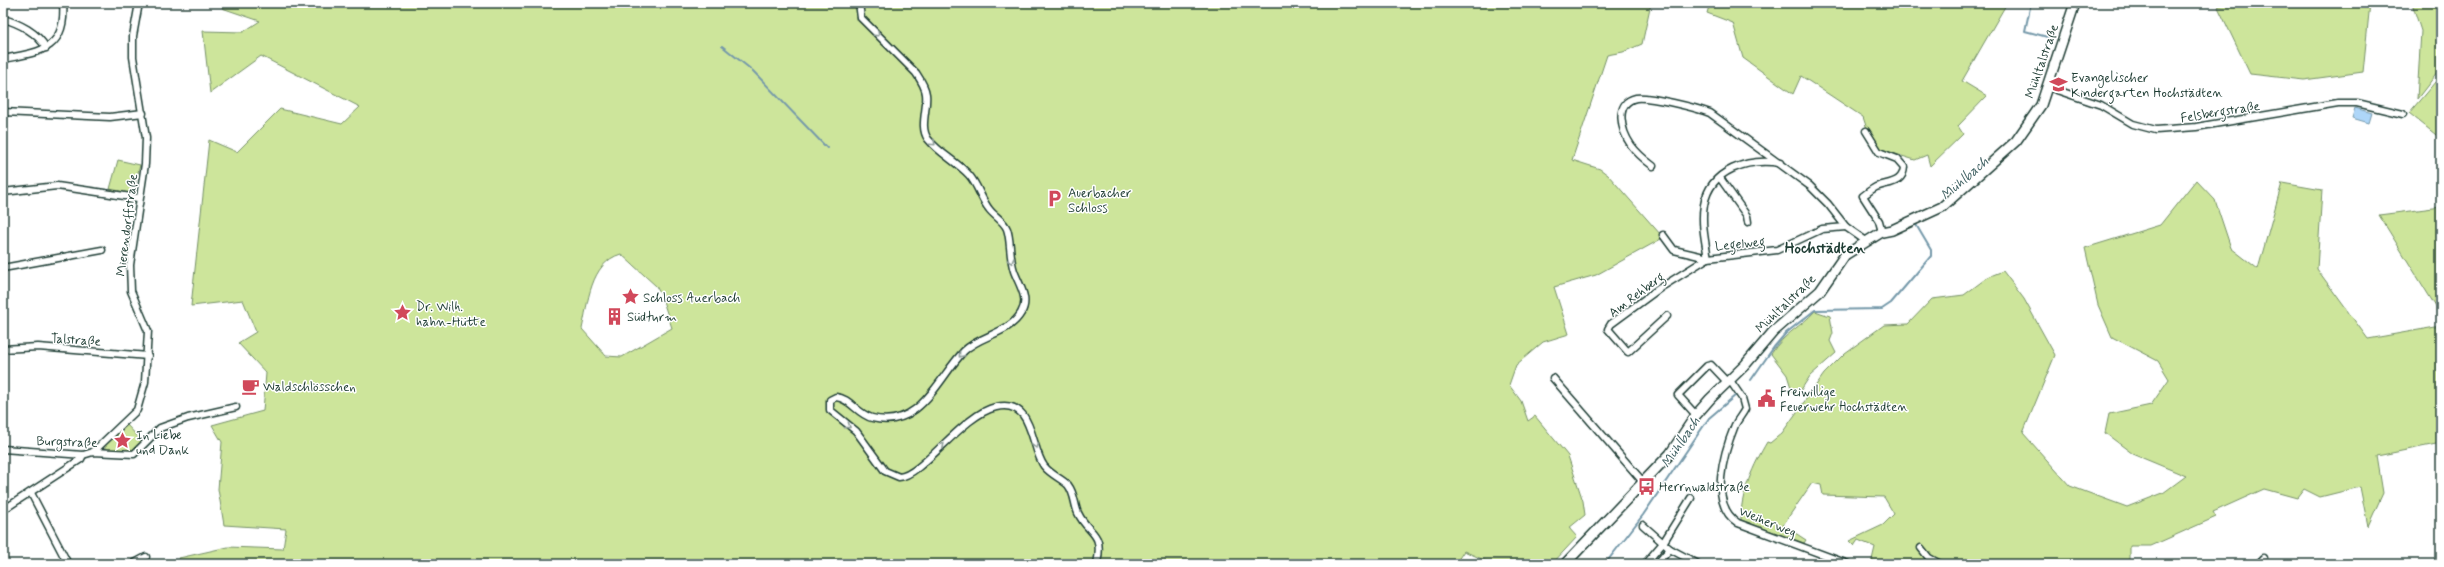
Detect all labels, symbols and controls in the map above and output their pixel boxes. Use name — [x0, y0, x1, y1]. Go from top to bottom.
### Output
street label: Mühltalstraße — [2022, 22, 2063, 101]
one-way arrow — [872, 30, 880, 37]
place label: Evangelischer Kindergarten Hochstädten — [2071, 70, 2223, 104]
school or university icon: Evangelischer Kindergarten Hochstädten — [2048, 74, 2068, 94]
street label: Felsbergstraße — [2179, 98, 2262, 129]
one-way arrow — [928, 138, 935, 145]
water label: Mühlbach — [1937, 153, 1993, 204]
street label: Mierendorffstraße — [113, 173, 142, 277]
place label: Auerbacher Schloss — [1068, 185, 1132, 217]
parking icon: Auerbacher Schloss — [1045, 189, 1065, 209]
street label: Legelweg — [1714, 233, 1766, 258]
district label: Hochstädten — [1785, 239, 1866, 259]
one-way arrow — [1006, 257, 1015, 264]
street label: Am Rehberg — [1606, 269, 1669, 323]
street label: Mühltalstraße — [1752, 271, 1820, 337]
place icon: Schloss Auerbach — [620, 287, 640, 307]
place label: Schloss Auerbach — [643, 290, 740, 307]
place label: Dr. Wilh. hahn-Hütte — [416, 299, 486, 331]
place icon: Dr. Wilh. hahn-Hütte — [393, 303, 413, 323]
building icon: Südturm — [604, 306, 624, 326]
place label: Südturm — [627, 309, 677, 326]
street label: Talstraße — [50, 330, 102, 351]
one-way arrow — [959, 350, 966, 357]
cafe icon: Waldschlösschen — [240, 376, 260, 396]
place label: Waldschlösschen — [263, 379, 356, 396]
place label: Freiwillige Feuerwehr Hochstädten — [1780, 384, 1908, 416]
public building icon: Freiwillige Feuerwehr Hochstädten — [1757, 388, 1777, 408]
water label: Mühlbach — [1657, 413, 1705, 472]
one-way arrow — [844, 421, 851, 428]
place label: In Liebe und Dank — [136, 427, 189, 459]
place icon: In Liebe und Dank — [113, 431, 133, 451]
street label: Burgstraße — [36, 433, 98, 453]
one-way arrow — [937, 442, 945, 449]
one-way arrow — [1031, 443, 1040, 450]
bus stop icon: Herrnwaldstraße — [1636, 476, 1656, 496]
place label: Herrnwaldstraße — [1659, 479, 1750, 496]
street label: Weiherweg — [1736, 503, 1799, 542]

